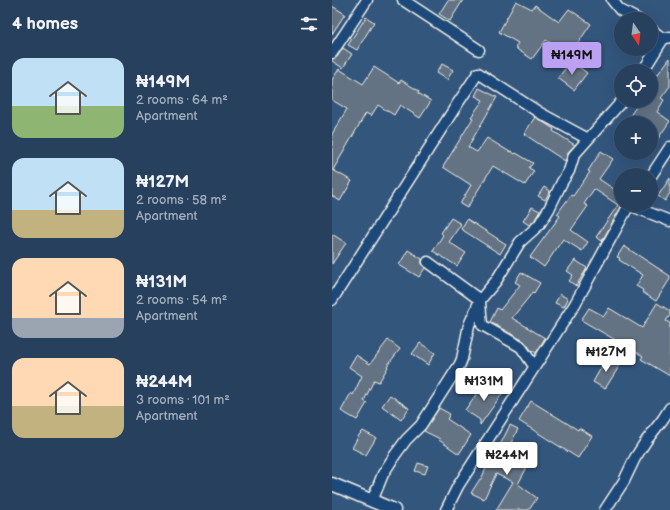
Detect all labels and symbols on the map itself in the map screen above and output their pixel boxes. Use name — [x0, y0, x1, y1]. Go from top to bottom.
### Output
north arrow — [614, 12, 658, 56]
pin: ₦149M — [544, 42, 600, 76]
pin: ₦127M — [578, 339, 634, 373]
pin: ₦131M — [456, 368, 512, 402]
pin: ₦244M — [479, 442, 535, 476]

